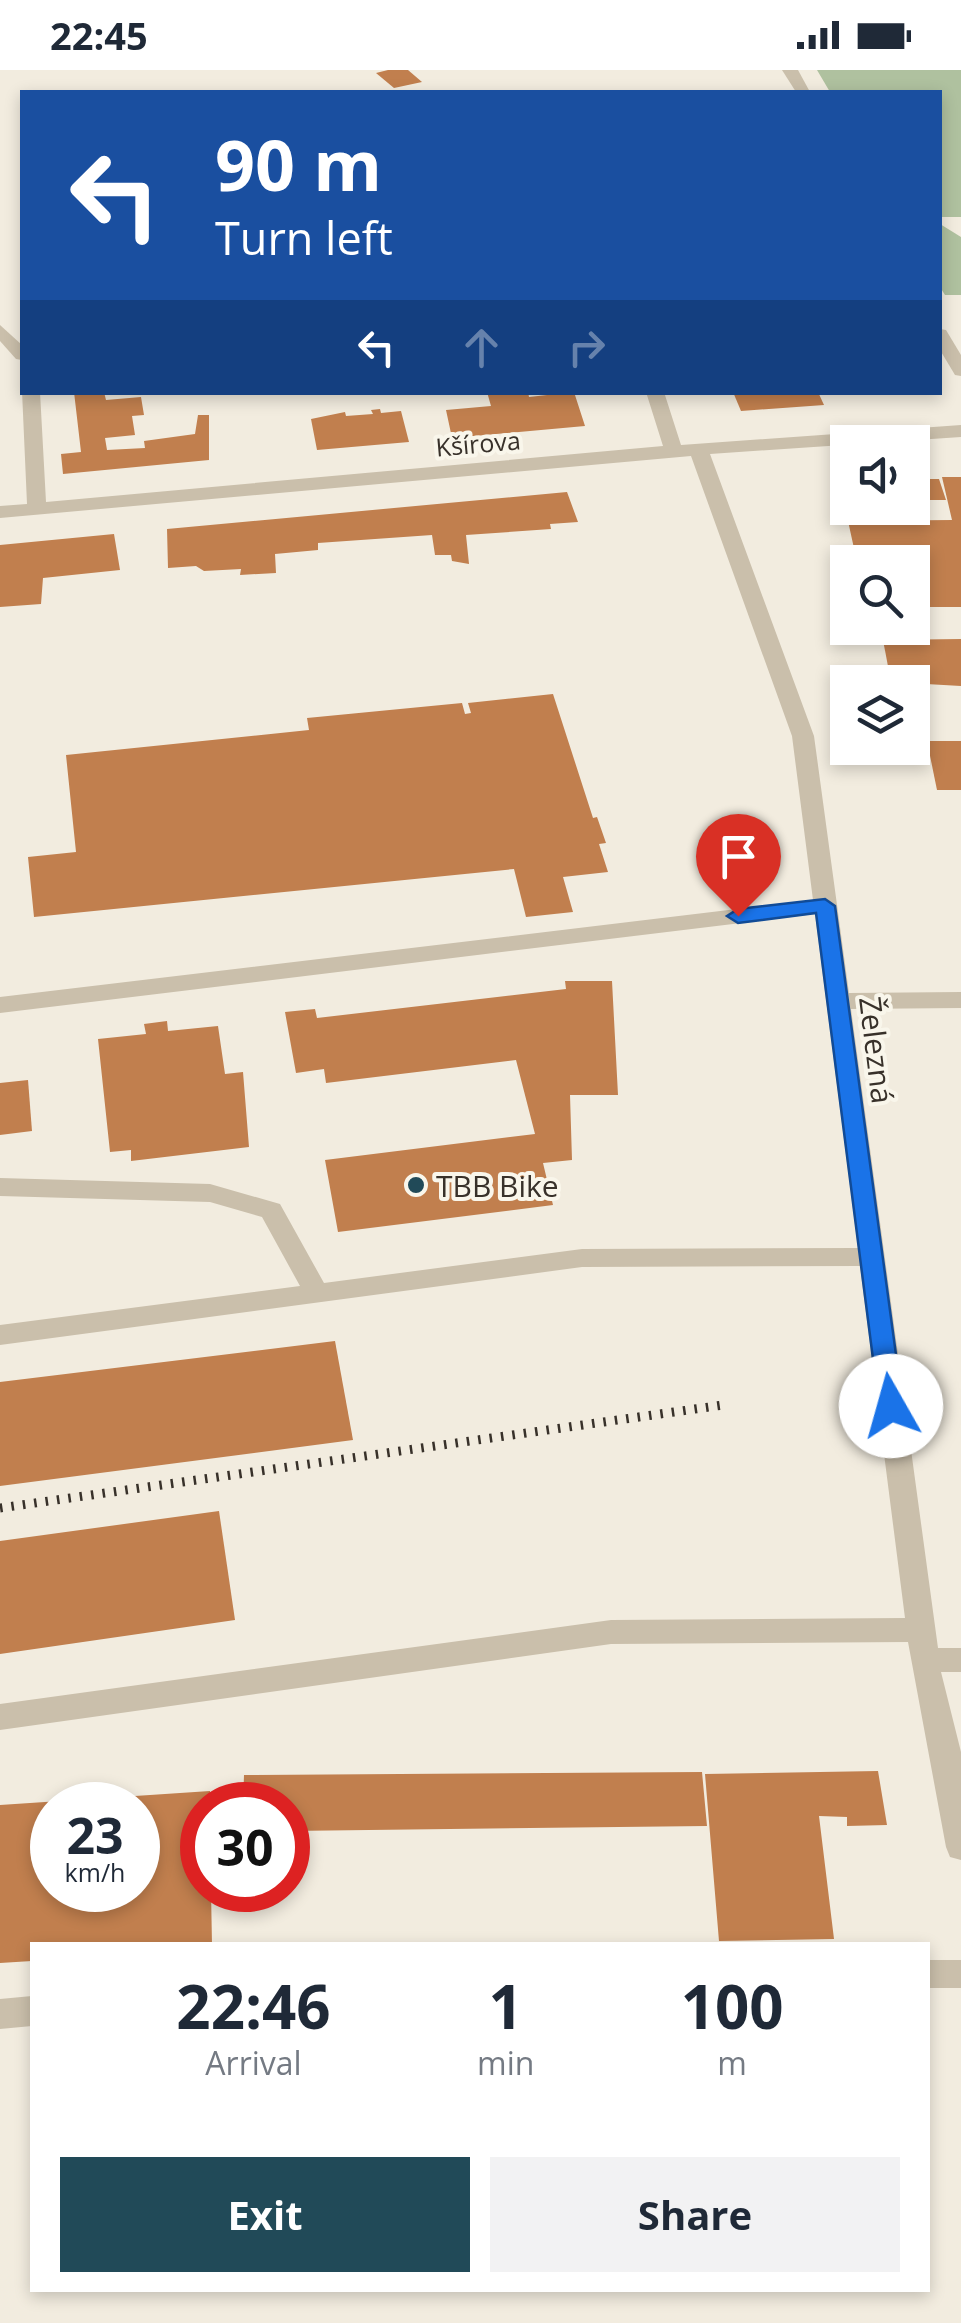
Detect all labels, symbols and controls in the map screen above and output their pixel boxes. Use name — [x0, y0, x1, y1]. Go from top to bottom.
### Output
text: 22:45 — [50, 9, 148, 61]
text: 90 m — [215, 116, 382, 212]
icon: left — [50, 130, 180, 260]
text: Turn left — [215, 207, 393, 268]
icon: left — [349, 320, 404, 375]
icon: ahead — [454, 320, 509, 375]
icon: right — [559, 320, 614, 375]
street label: Kšírova — [434, 422, 522, 464]
map controls — [830, 425, 930, 765]
button: sound — [830, 425, 930, 525]
button: search — [830, 545, 930, 645]
button: layers — [830, 665, 930, 765]
pin — [696, 814, 781, 917]
icon: arrive — [711, 829, 766, 884]
street label: Železná — [850, 994, 904, 1106]
place label: TBB Bike — [436, 1165, 559, 1206]
marker: TBB Bike — [405, 1174, 427, 1196]
position arrow — [839, 1354, 943, 1458]
speed limit sign: 30 — [180, 1782, 310, 1912]
text: 23 — [66, 1801, 124, 1869]
text: km/h — [65, 1855, 125, 1889]
text: 22:46 — [176, 1965, 331, 2047]
text: 1 — [489, 1965, 523, 2047]
text: 100 — [681, 1965, 784, 2047]
text: Arrival — [205, 2041, 302, 2084]
text: min — [477, 2041, 534, 2084]
text: m — [717, 2041, 747, 2084]
button: Exit — [60, 2157, 470, 2272]
button: Share — [490, 2157, 900, 2272]

